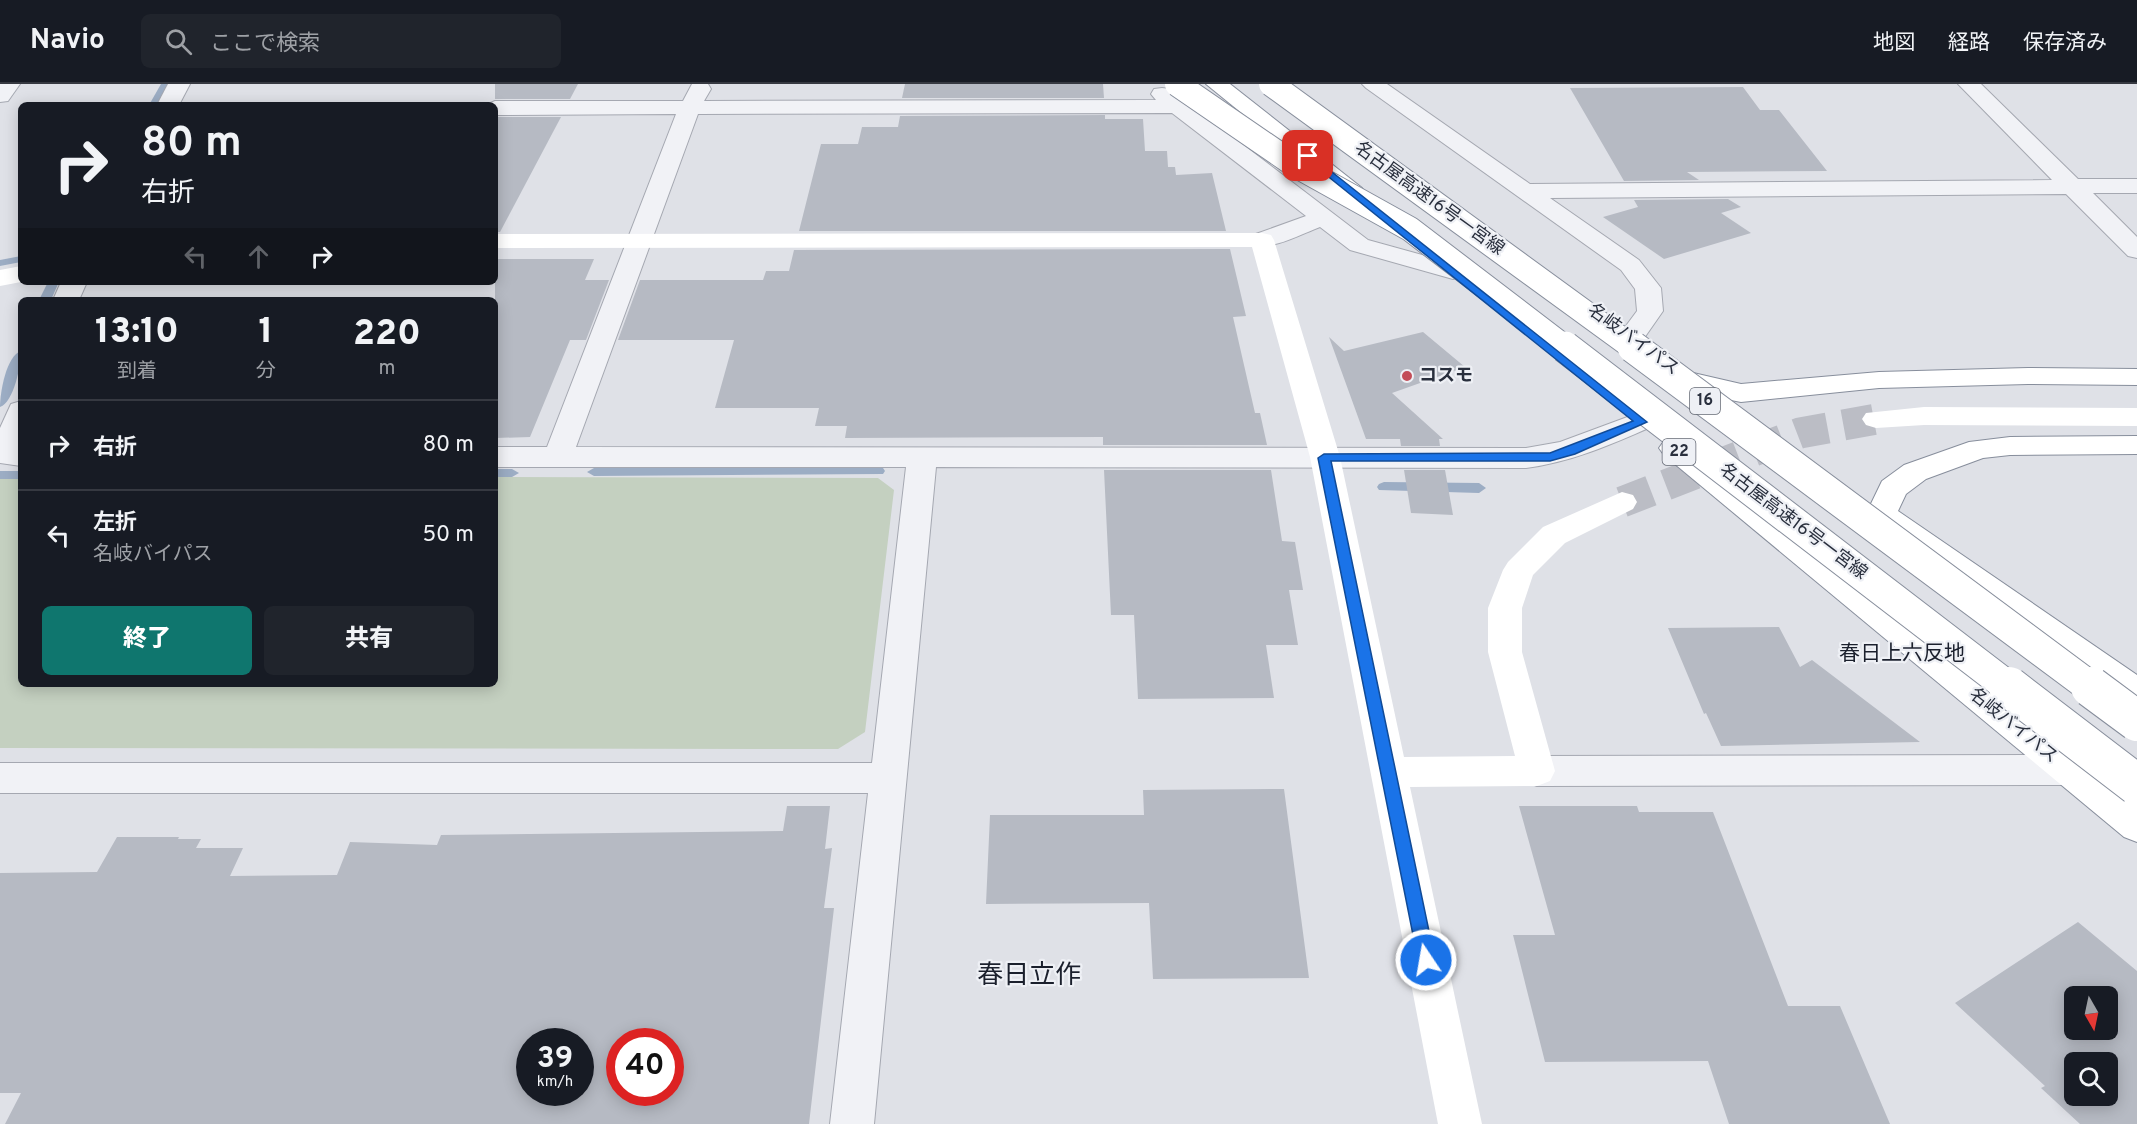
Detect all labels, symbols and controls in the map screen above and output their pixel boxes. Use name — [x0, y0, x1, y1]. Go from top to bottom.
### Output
search box — [141, 14, 561, 68]
text: Navio — [30, 23, 105, 59]
icon: search — [162, 25, 195, 58]
text: 地図 — [1873, 30, 1915, 57]
text: 経路 — [1948, 30, 1990, 57]
text: 保存済み — [2023, 30, 2107, 57]
text: ここで検索 — [210, 31, 320, 58]
text: 80 m — [141, 118, 242, 171]
icon: right — [42, 126, 120, 204]
pin — [1282, 130, 1333, 181]
street label: 名古屋高速16号一宮線 — [1350, 137, 1508, 261]
icon: arrive — [1291, 139, 1324, 172]
text: 右折 — [141, 177, 195, 211]
icon: left — [179, 240, 212, 273]
icon: ahead — [242, 240, 275, 273]
icon: right — [305, 240, 338, 273]
street label: 名岐バイパス — [1583, 299, 1683, 381]
text: 13:10 — [95, 310, 179, 356]
text: 1 — [259, 310, 273, 356]
text: 220 — [353, 312, 421, 358]
text: m — [378, 356, 395, 382]
text: 到着 — [117, 359, 157, 385]
text: 分 — [256, 359, 276, 385]
place label: コスモ — [1419, 365, 1473, 388]
marker: コスモ — [1400, 369, 1414, 383]
road number: 16 — [1690, 388, 1720, 414]
icon: right — [42, 429, 75, 462]
text: 80 m — [423, 432, 474, 459]
text: 右折 — [93, 435, 137, 462]
road number: 22 — [1662, 439, 1696, 465]
street label: 名古屋高速16号一宮線 — [1714, 459, 1872, 585]
text: 左折 — [93, 510, 137, 537]
icon: left — [42, 519, 75, 552]
text: 50 m — [422, 522, 474, 549]
text: 名岐バイパス — [93, 542, 213, 568]
button: 終了 — [42, 606, 252, 675]
button: 共有 — [264, 606, 474, 675]
district label: 春日上六反地 — [1839, 641, 1965, 668]
street label: 名岐バイパス — [1964, 683, 2062, 769]
position arrow — [1394, 928, 1458, 992]
district label: 春日立作 — [977, 960, 1081, 993]
north arrow — [2064, 986, 2118, 1040]
map controls — [2064, 986, 2118, 1106]
speed limit sign: 40 — [606, 1028, 684, 1106]
text: 39 — [537, 1041, 573, 1078]
button: search — [2064, 1052, 2118, 1106]
text: km/h — [537, 1073, 573, 1092]

